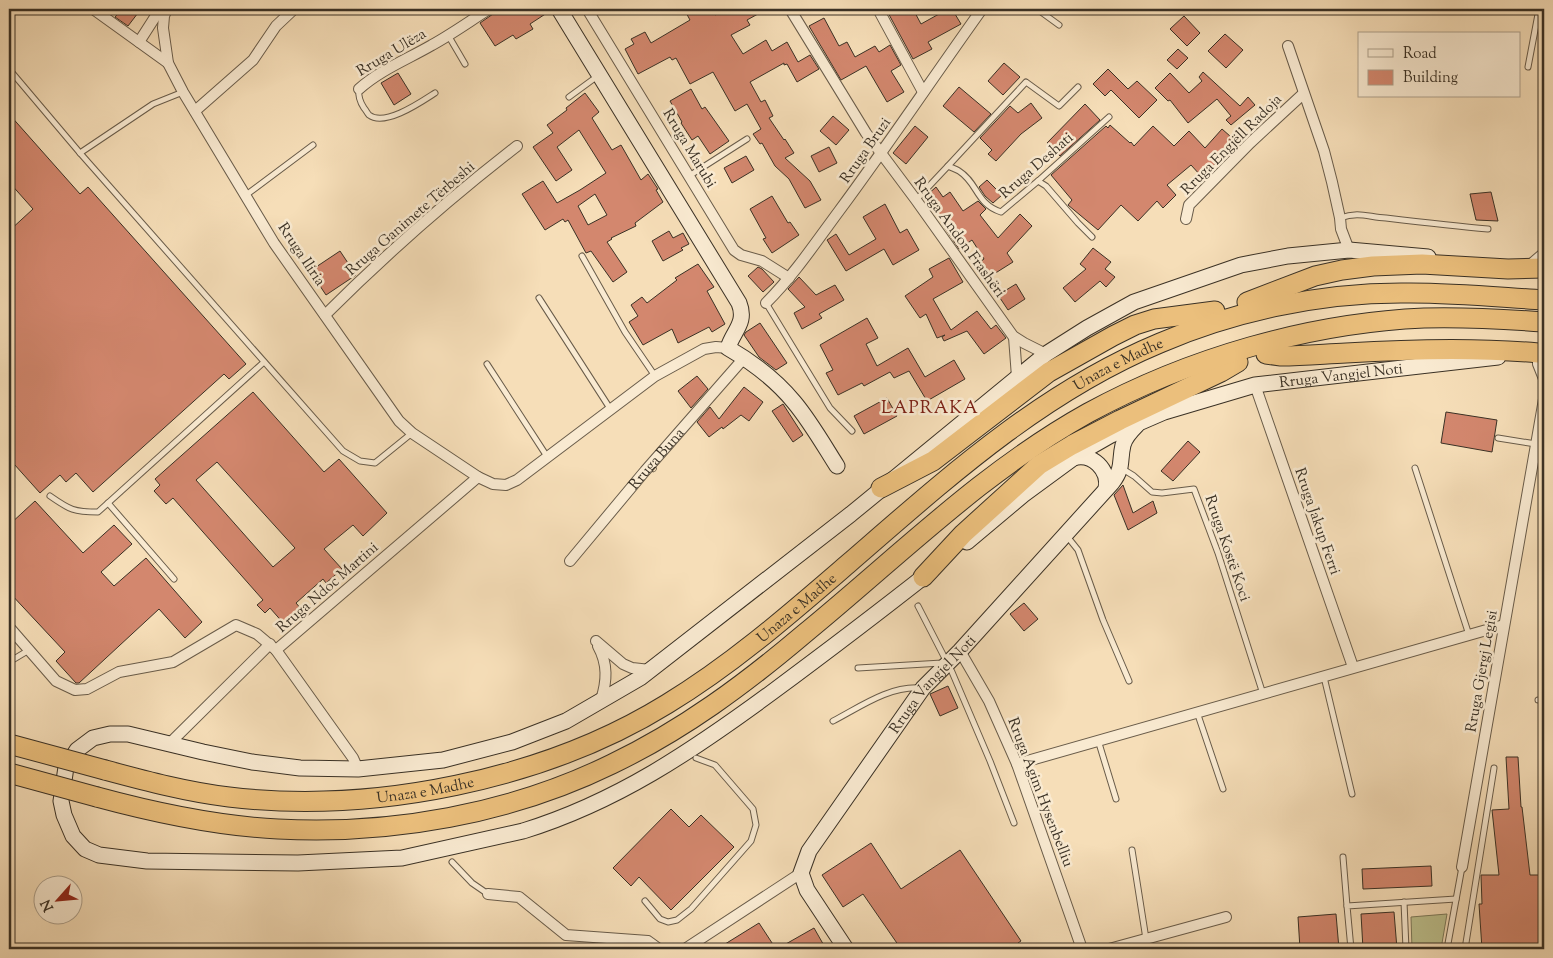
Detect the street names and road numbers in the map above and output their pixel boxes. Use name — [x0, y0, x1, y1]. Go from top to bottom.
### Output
street label: Rruga Ulëza — [353, 24, 431, 82]
street label: Rruga Engjëll Radoja — [1177, 90, 1287, 200]
street label: Rruga Marubi — [657, 105, 721, 192]
street label: Rruga Bruzi — [836, 114, 897, 188]
street label: Rruga Deshati — [995, 128, 1079, 204]
street label: Rruga Ganimete Tërbeshi — [342, 157, 480, 281]
street label: Rruga Andon Frashëri — [908, 174, 1010, 302]
street label: Rruga Iliria — [272, 219, 330, 291]
street label: Unaza e Madhe — [1070, 334, 1167, 397]
street label: Rruga Vangjel Noti — [1278, 359, 1404, 394]
street label: Rruga Buna — [625, 424, 690, 495]
street label: Rruga Jakup Ferri — [1288, 465, 1345, 578]
street label: Rruga Kostë Koci — [1199, 492, 1255, 604]
street label: Rruga Ndoc Martini — [272, 538, 384, 638]
street label: Unaza e Madhe — [753, 569, 842, 649]
street label: Rruga Gjergj Legisi — [1461, 608, 1504, 734]
street label: Rruga Vangjel Noti — [885, 631, 981, 738]
street label: Rruga Agim Hysenbelliu — [1001, 715, 1078, 871]
street label: Unaza e Madhe — [375, 773, 476, 810]

